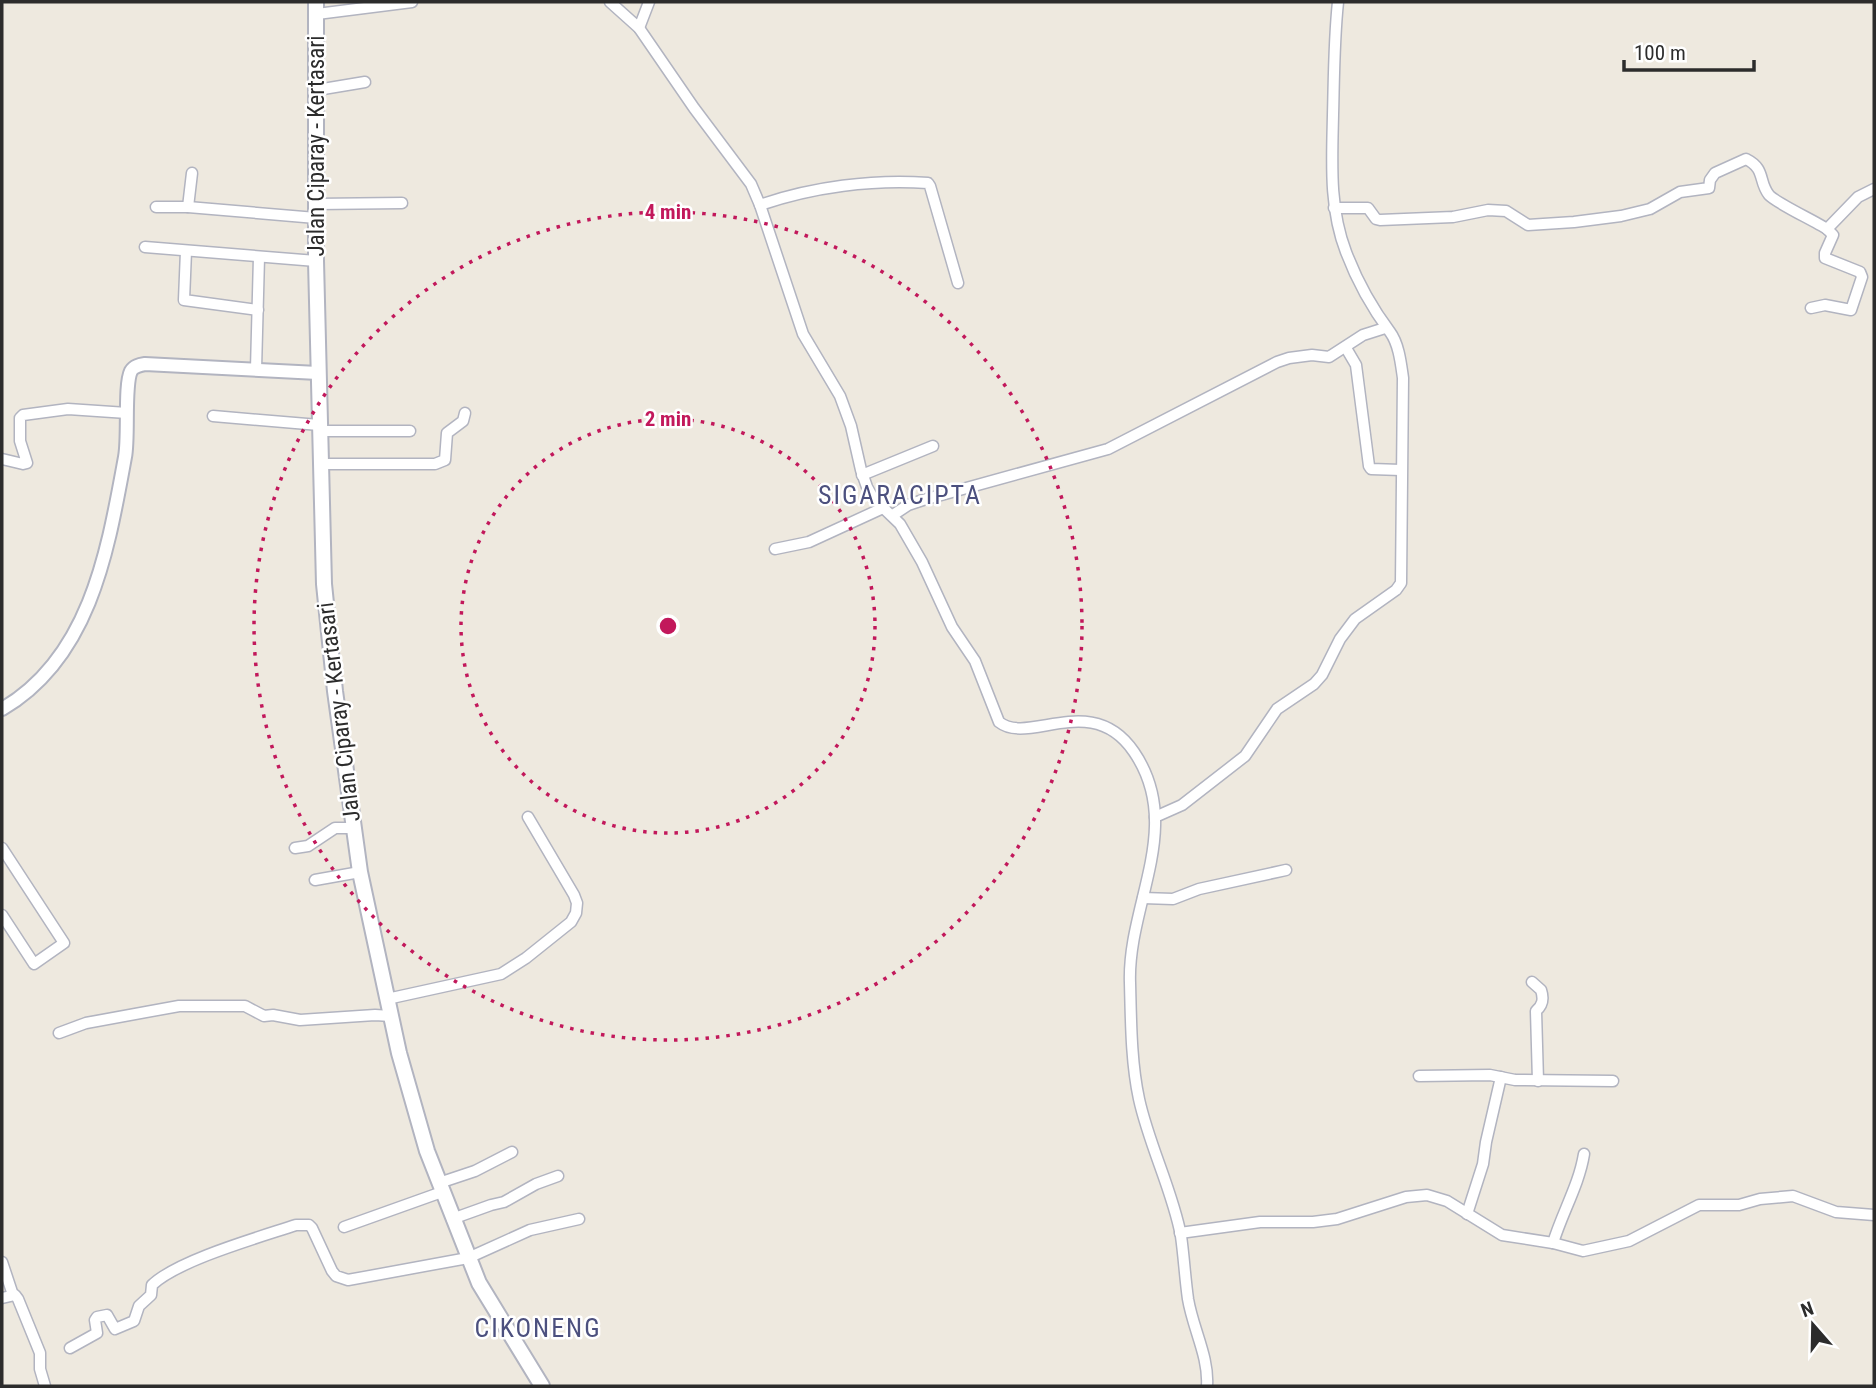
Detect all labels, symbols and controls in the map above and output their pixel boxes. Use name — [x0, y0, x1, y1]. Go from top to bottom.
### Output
scale bar — [1624, 28, 1754, 72]
street label: Jalan Ciparay - Kertasari — [303, 36, 330, 257]
text: 100 m — [1634, 41, 1686, 65]
text: 4 min — [645, 200, 691, 224]
text: 2 min — [645, 407, 691, 431]
district label: SIGARACIPTA — [818, 480, 982, 510]
street label: Jalan Ciparay - Kertasari — [312, 601, 366, 823]
centre of rings — [656, 614, 680, 638]
north arrow — [1778, 1290, 1848, 1360]
text: N — [1798, 1297, 1817, 1322]
district label: CIKONENG — [474, 1313, 602, 1343]

